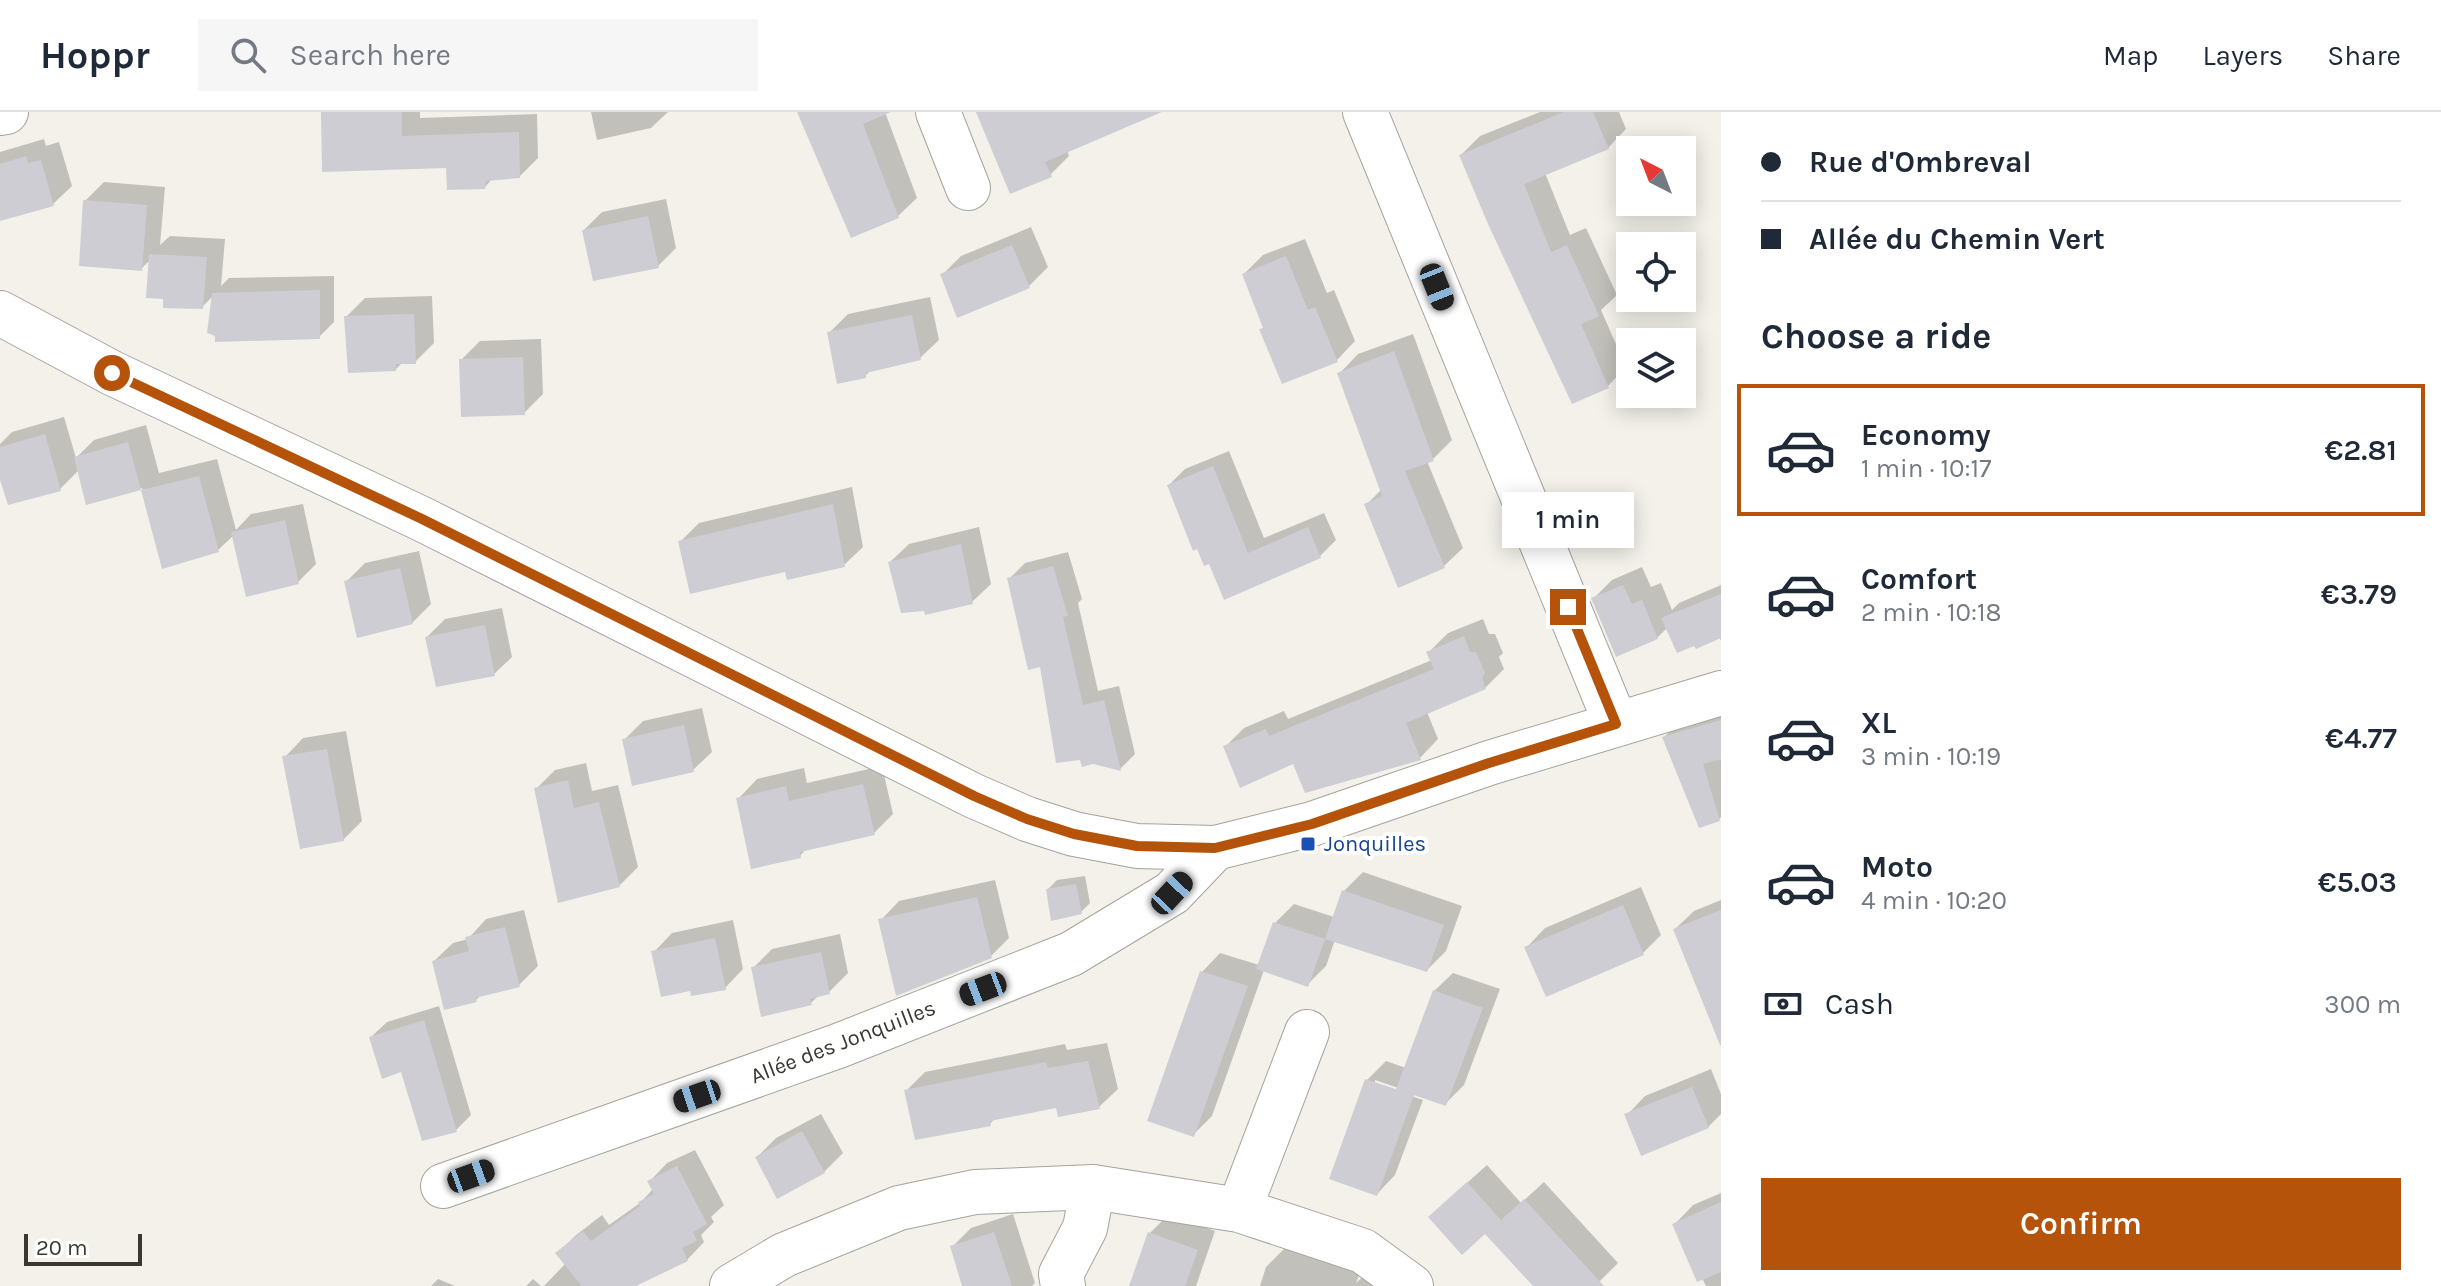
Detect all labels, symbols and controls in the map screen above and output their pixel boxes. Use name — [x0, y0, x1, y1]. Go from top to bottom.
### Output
search box — [198, 19, 758, 91]
text: Hoppr — [40, 33, 150, 78]
icon: search — [226, 33, 270, 77]
text: Search here — [290, 37, 451, 73]
text: Map — [2103, 39, 2158, 72]
text: Layers — [2202, 39, 2283, 72]
text: Share — [2327, 39, 2401, 72]
north arrow — [1616, 136, 1696, 216]
map controls — [1616, 136, 1696, 408]
text: Rue d'Ombreval — [1809, 144, 2032, 180]
text: Allée du Chemin Vert — [1809, 221, 2105, 257]
button: locate — [1616, 232, 1696, 312]
car — [1417, 260, 1457, 314]
text: Choose a ride — [1761, 315, 1991, 357]
button: layers — [1616, 328, 1696, 408]
route start — [94, 355, 130, 391]
icon: car — [1765, 414, 1837, 486]
text: Economy — [1861, 417, 1991, 453]
text: €2.81 — [2324, 432, 2397, 468]
text: 1 min · 10:17 — [1861, 453, 1991, 484]
callout: 1 min — [1502, 491, 1634, 547]
text: 1 min — [1536, 504, 1600, 535]
icon: car — [1765, 558, 1837, 630]
text: Comfort — [1861, 561, 1977, 597]
text: €3.79 — [2321, 576, 2397, 612]
route end — [1550, 589, 1586, 625]
text: 2 min · 10:18 — [1861, 597, 2002, 628]
icon: car — [1765, 702, 1837, 774]
text: XL — [1861, 705, 1896, 741]
text: €4.77 — [2325, 720, 2397, 756]
text: 3 min · 10:19 — [1861, 741, 2001, 772]
place label: Jonquilles — [1324, 831, 1426, 857]
marker: Jonquilles — [1299, 835, 1317, 853]
icon: car — [1765, 846, 1837, 918]
text: Moto — [1861, 849, 1933, 885]
text: €5.03 — [2318, 864, 2397, 900]
car — [1147, 867, 1197, 919]
text: 4 min · 10:20 — [1861, 885, 2007, 916]
car — [956, 969, 1010, 1009]
icon: cash — [1761, 982, 1805, 1026]
text: Cash — [1825, 986, 1894, 1022]
text: 300 m — [2324, 989, 2401, 1020]
street label: Allée des Jonquilles — [747, 995, 939, 1089]
car — [670, 1077, 724, 1115]
car — [444, 1157, 498, 1195]
button: Confirm — [1761, 1178, 2401, 1270]
scale bar — [24, 1230, 142, 1266]
text: 20 m — [36, 1235, 88, 1261]

